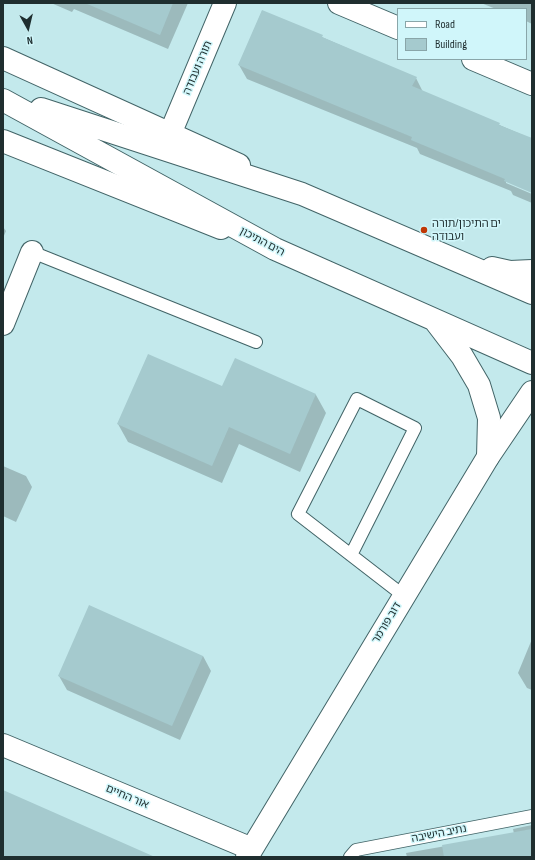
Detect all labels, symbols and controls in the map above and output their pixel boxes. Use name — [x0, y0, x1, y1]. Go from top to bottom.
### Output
north arrow — [8, 8, 48, 48]
legend — [397, 8, 527, 60]
text: Road — [435, 17, 455, 32]
text: N — [26, 34, 34, 47]
text: Building — [435, 37, 467, 52]
street label: תורה ועבודה — [181, 39, 215, 97]
place label: ים התיכון/תורה ועבודה — [432, 217, 501, 243]
street label: הים התיכון — [237, 225, 287, 259]
marker: ים התיכון/תורה ועבודה — [419, 225, 429, 235]
street label: דוב פורמר — [370, 600, 404, 646]
street label: אור החיים — [103, 782, 151, 812]
street label: נתיב הישיבה — [410, 822, 468, 846]

